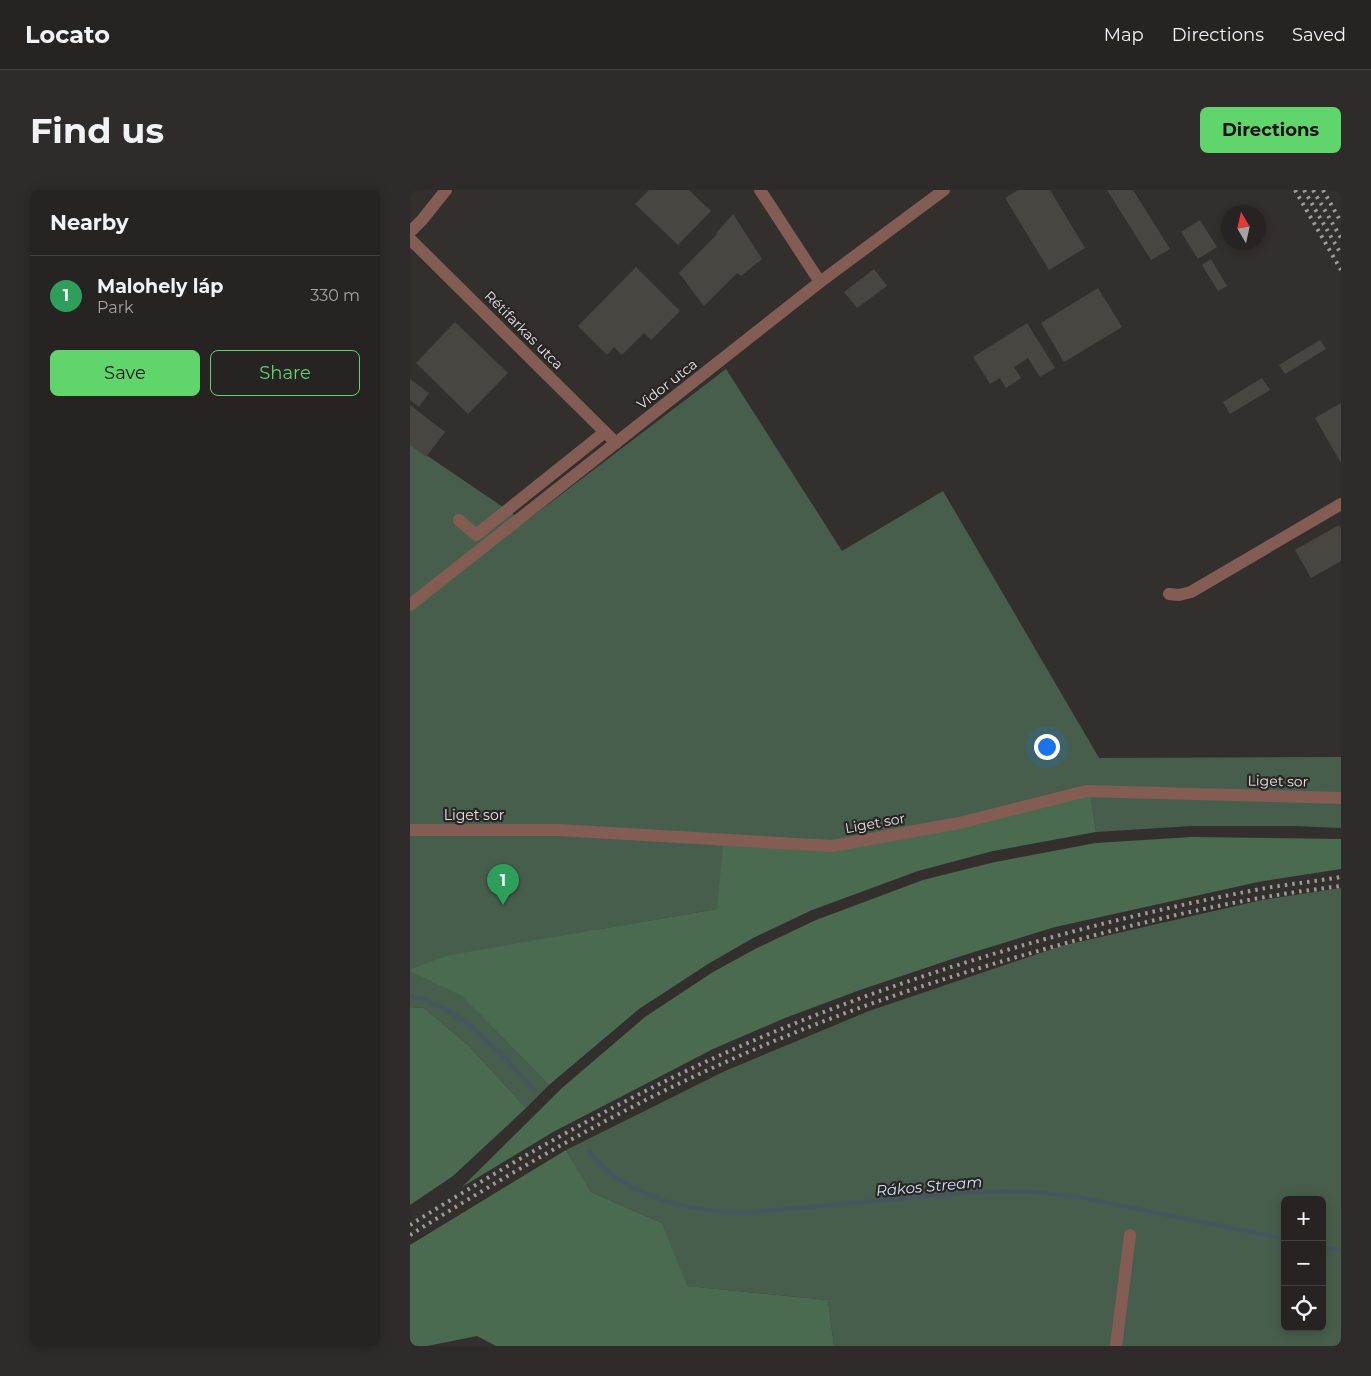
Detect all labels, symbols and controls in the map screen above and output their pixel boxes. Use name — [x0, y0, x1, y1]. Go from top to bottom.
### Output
text: Locato — [25, 20, 110, 49]
text: Map — [1104, 24, 1144, 46]
text: Directions — [1172, 24, 1264, 46]
text: Saved — [1292, 24, 1346, 46]
button: Directions — [1200, 107, 1341, 153]
text: Find us — [30, 109, 164, 152]
north arrow — [1221, 205, 1266, 250]
text: Nearby — [50, 210, 129, 235]
text: Malohely láp — [97, 275, 223, 298]
text: 1 — [63, 286, 69, 305]
text: 330 m — [310, 286, 360, 305]
street label: Rétifarkas utca — [481, 287, 567, 373]
text: Park — [97, 298, 134, 317]
button: Save — [50, 350, 200, 396]
button: Share — [210, 350, 360, 396]
street label: Vidor utca — [633, 355, 701, 413]
your location — [1034, 734, 1060, 760]
street label: Liget sor — [1248, 771, 1309, 791]
street label: Liget sor — [444, 806, 505, 824]
street label: Liget sor — [844, 809, 907, 837]
pin: 1 — [487, 864, 519, 905]
water label: Rákos Stream — [875, 1172, 983, 1200]
map controls — [1281, 1196, 1326, 1331]
button: + — [1281, 1196, 1326, 1241]
button: − — [1281, 1241, 1326, 1286]
button: locate — [1281, 1286, 1326, 1331]

